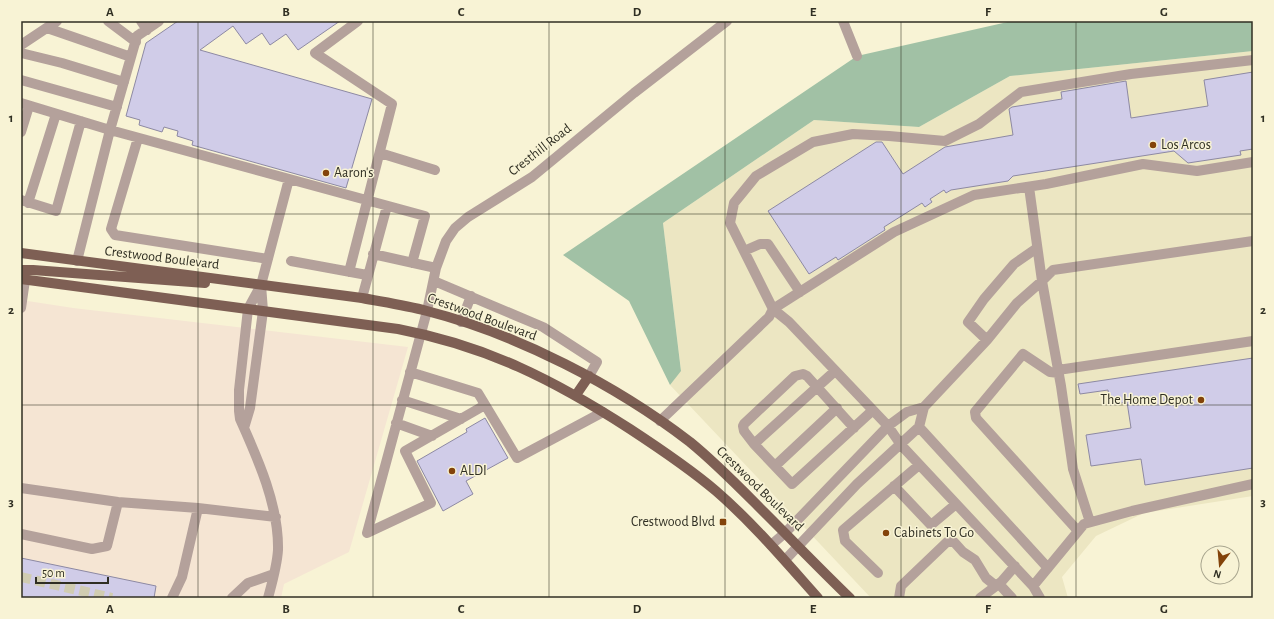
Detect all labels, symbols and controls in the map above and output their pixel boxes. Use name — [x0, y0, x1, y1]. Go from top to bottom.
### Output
text: A — [106, 6, 114, 19]
text: B — [282, 6, 290, 19]
text: C — [458, 6, 465, 19]
text: D — [633, 6, 642, 19]
text: E — [810, 6, 817, 19]
text: F — [985, 6, 992, 19]
text: G — [1160, 6, 1168, 19]
text: 1 — [9, 112, 13, 125]
text: 1 — [1261, 112, 1265, 125]
street label: Cresthill Road — [506, 121, 574, 179]
place label: Los Arcos — [1161, 138, 1211, 152]
marker: Los Arcos — [1148, 140, 1158, 150]
place label: Aaron's — [334, 166, 374, 180]
marker: Aaron's — [321, 168, 331, 178]
street label: Crestwood Boulevard — [104, 244, 220, 272]
street label: Crestwood Boulevard — [425, 291, 539, 343]
text: 2 — [8, 304, 14, 317]
text: 2 — [1260, 304, 1266, 317]
place label: The Home Depot — [1100, 393, 1194, 407]
marker: The Home Depot — [1196, 395, 1206, 405]
street label: Crestwood Boulevard — [714, 444, 806, 534]
place label: ALDI — [460, 464, 487, 478]
marker: ALDI — [447, 466, 457, 476]
text: 3 — [8, 496, 14, 509]
text: 3 — [1260, 496, 1266, 509]
place label: Crestwood Blvd — [631, 515, 715, 529]
marker: Crestwood Blvd — [718, 517, 728, 527]
place label: Cabinets To Go — [894, 526, 974, 540]
marker: Cabinets To Go — [881, 528, 891, 538]
north arrow — [1200, 545, 1240, 585]
scale bar — [36, 559, 108, 585]
text: 50 m — [42, 567, 65, 579]
text: N — [1212, 568, 1223, 580]
text: A — [106, 603, 114, 616]
text: B — [282, 603, 290, 616]
text: C — [458, 603, 465, 616]
text: D — [633, 603, 642, 616]
text: E — [810, 603, 817, 616]
text: F — [985, 603, 992, 616]
text: G — [1160, 603, 1168, 616]

